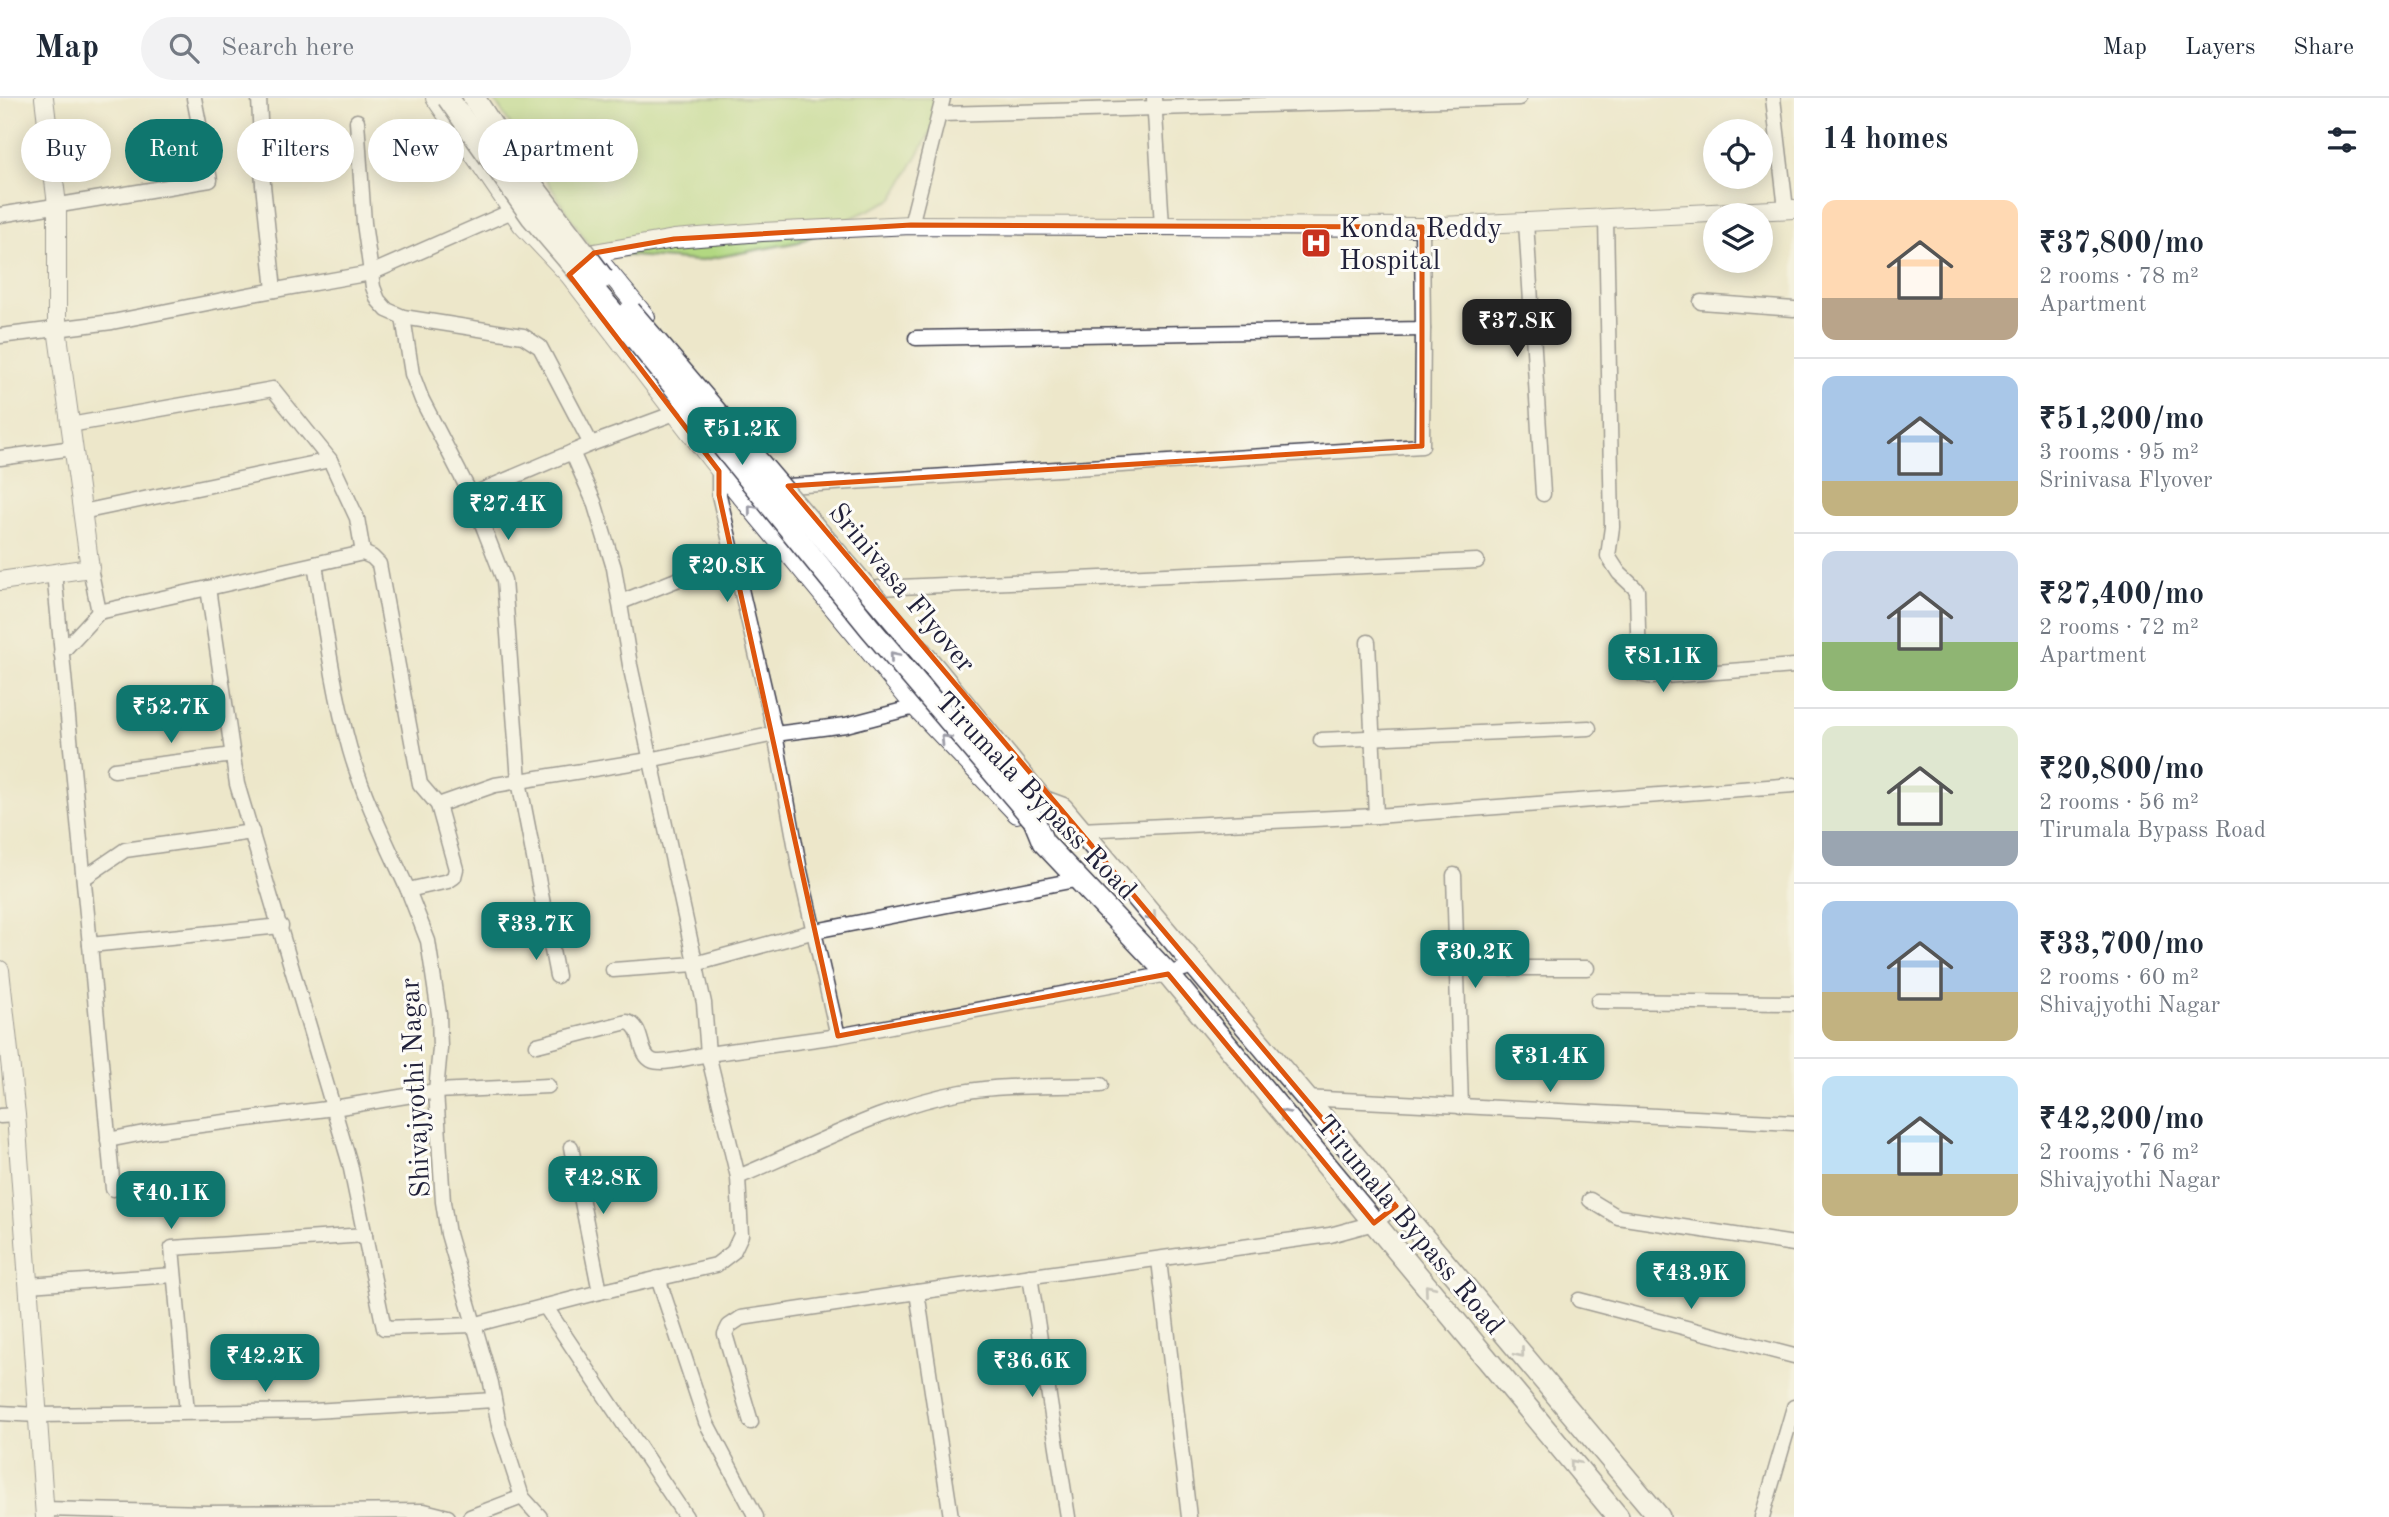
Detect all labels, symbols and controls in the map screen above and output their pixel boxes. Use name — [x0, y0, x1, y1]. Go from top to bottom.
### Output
search box — [141, 17, 631, 80]
icon: search — [165, 29, 203, 67]
text: Map — [35, 32, 99, 65]
text: Search here — [221, 35, 354, 61]
text: Map — [2103, 36, 2147, 60]
text: Layers — [2185, 36, 2255, 60]
text: Share — [2293, 36, 2354, 60]
chip: Buy — [21, 119, 111, 182]
chip: Rent — [125, 119, 223, 182]
chip: Filters — [237, 119, 354, 182]
chip: New — [368, 119, 464, 182]
chip: Apartment — [478, 119, 638, 182]
map controls — [1703, 119, 1773, 273]
button: locate — [1703, 119, 1773, 189]
icon: filters — [2323, 121, 2361, 159]
text: 14 homes — [1822, 125, 1948, 155]
button: layers — [1703, 203, 1773, 273]
place label: Konda Reddy Hospital — [1339, 216, 1503, 276]
hospital icon: Konda Reddy Hospital — [1299, 226, 1333, 260]
icon: home — [1878, 228, 1962, 312]
text: ₹37,800/mo — [2039, 229, 2204, 259]
text: 2 rooms · 78 m² — [2039, 265, 2199, 288]
text: Apartment — [2039, 293, 2147, 316]
pin: ₹37.8K — [1460, 300, 1574, 359]
text: ₹37.8K — [1478, 310, 1556, 333]
icon: home — [1878, 404, 1962, 488]
text: ₹51,200/mo — [2039, 405, 2204, 435]
pin: ₹51.2K — [685, 408, 799, 467]
text: ₹51.2K — [703, 418, 781, 441]
text: 3 rooms · 95 m² — [2039, 441, 2199, 464]
text: Srinivasa Flyover — [2039, 469, 2213, 492]
pin: ₹27.4K — [451, 482, 565, 542]
text: ₹27.4K — [469, 493, 547, 516]
street label: Srinivasa Flyover — [822, 499, 979, 679]
one-way arrow — [747, 504, 760, 516]
pin: ₹20.8K — [670, 545, 784, 604]
text: ₹20.8K — [688, 555, 766, 578]
icon: home — [1878, 579, 1962, 663]
text: ₹27,400/mo — [2039, 580, 2204, 610]
text: 2 rooms · 72 m² — [2039, 616, 2199, 639]
pin: ₹81.1K — [1606, 634, 1720, 694]
text: Apartment — [2039, 644, 2147, 667]
text: ₹81.1K — [1624, 645, 1702, 668]
one-way arrow — [890, 651, 902, 664]
pin: ₹52.7K — [114, 686, 228, 745]
street label: Tirumala Bypass Road — [929, 688, 1141, 906]
text: ₹52.7K — [132, 696, 210, 719]
one-way arrow — [941, 734, 954, 747]
icon: home — [1878, 754, 1962, 838]
text: ₹20,800/mo — [2039, 755, 2204, 785]
text: 2 rooms · 56 m² — [2039, 791, 2199, 814]
text: Tirumala Bypass Road — [2039, 819, 2266, 842]
pin: ₹33.7K — [479, 902, 593, 962]
one-way arrow — [1144, 909, 1157, 921]
text: ₹33.7K — [497, 913, 575, 936]
icon: home — [1878, 929, 1962, 1013]
pin: ₹30.2K — [1418, 930, 1532, 990]
text: ₹33,700/mo — [2039, 930, 2204, 960]
text: ₹30.2K — [1436, 941, 1514, 964]
text: 2 rooms · 60 m² — [2039, 966, 2199, 989]
street label: Shivajyothi Nagar — [397, 977, 437, 1199]
text: Shivajyothi Nagar — [2039, 994, 2220, 1017]
pin: ₹31.4K — [1493, 1034, 1607, 1094]
text: ₹31.4K — [1511, 1045, 1589, 1068]
icon: home — [1878, 1104, 1962, 1188]
text: ₹42,200/mo — [2039, 1105, 2204, 1135]
one-way arrow — [1280, 1109, 1292, 1122]
street label: Tirumala Bypass Road — [1309, 1111, 1508, 1341]
text: 2 rooms · 76 m² — [2039, 1141, 2199, 1164]
pin: ₹42.8K — [546, 1156, 660, 1216]
text: ₹42.8K — [564, 1167, 642, 1190]
text: Shivajyothi Nagar — [2039, 1169, 2220, 1192]
pin: ₹40.1K — [114, 1172, 228, 1231]
text: ₹40.1K — [132, 1182, 210, 1205]
pin: ₹43.9K — [1634, 1252, 1748, 1311]
text: ₹43.9K — [1652, 1262, 1730, 1285]
one-way arrow — [1425, 1285, 1437, 1298]
pin: ₹42.2K — [208, 1334, 322, 1394]
pin: ₹36.6K — [975, 1340, 1089, 1399]
text: ₹42.2K — [226, 1345, 304, 1368]
one-way arrow — [1512, 1345, 1524, 1358]
text: ₹36.6K — [993, 1350, 1071, 1373]
one-way arrow — [1570, 1460, 1582, 1473]

